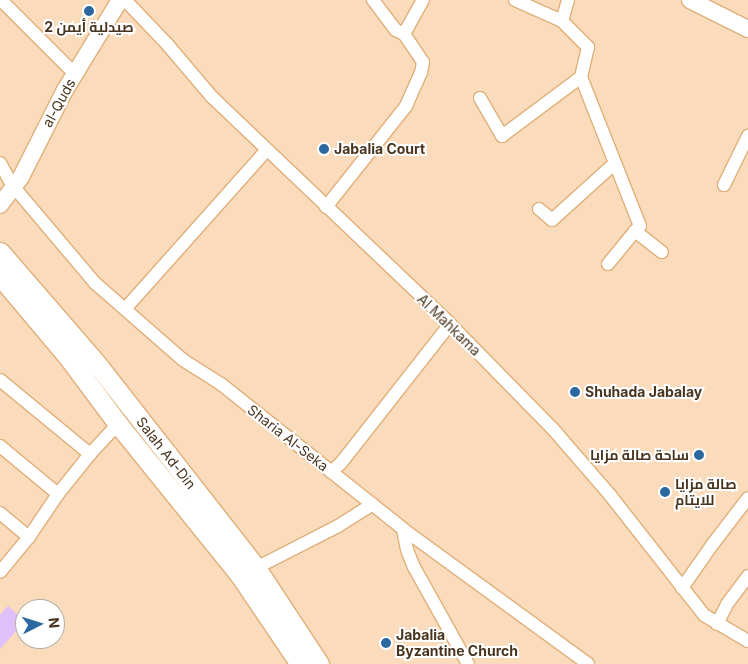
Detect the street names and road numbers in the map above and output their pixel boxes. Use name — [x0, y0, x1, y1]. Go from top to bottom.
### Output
street label: al-Quds — [39, 76, 79, 130]
street label: Al Mahkama — [414, 291, 484, 359]
street label: Sharia Al-Seka — [244, 401, 332, 475]
street label: Salah Ad-Din — [133, 414, 199, 492]

